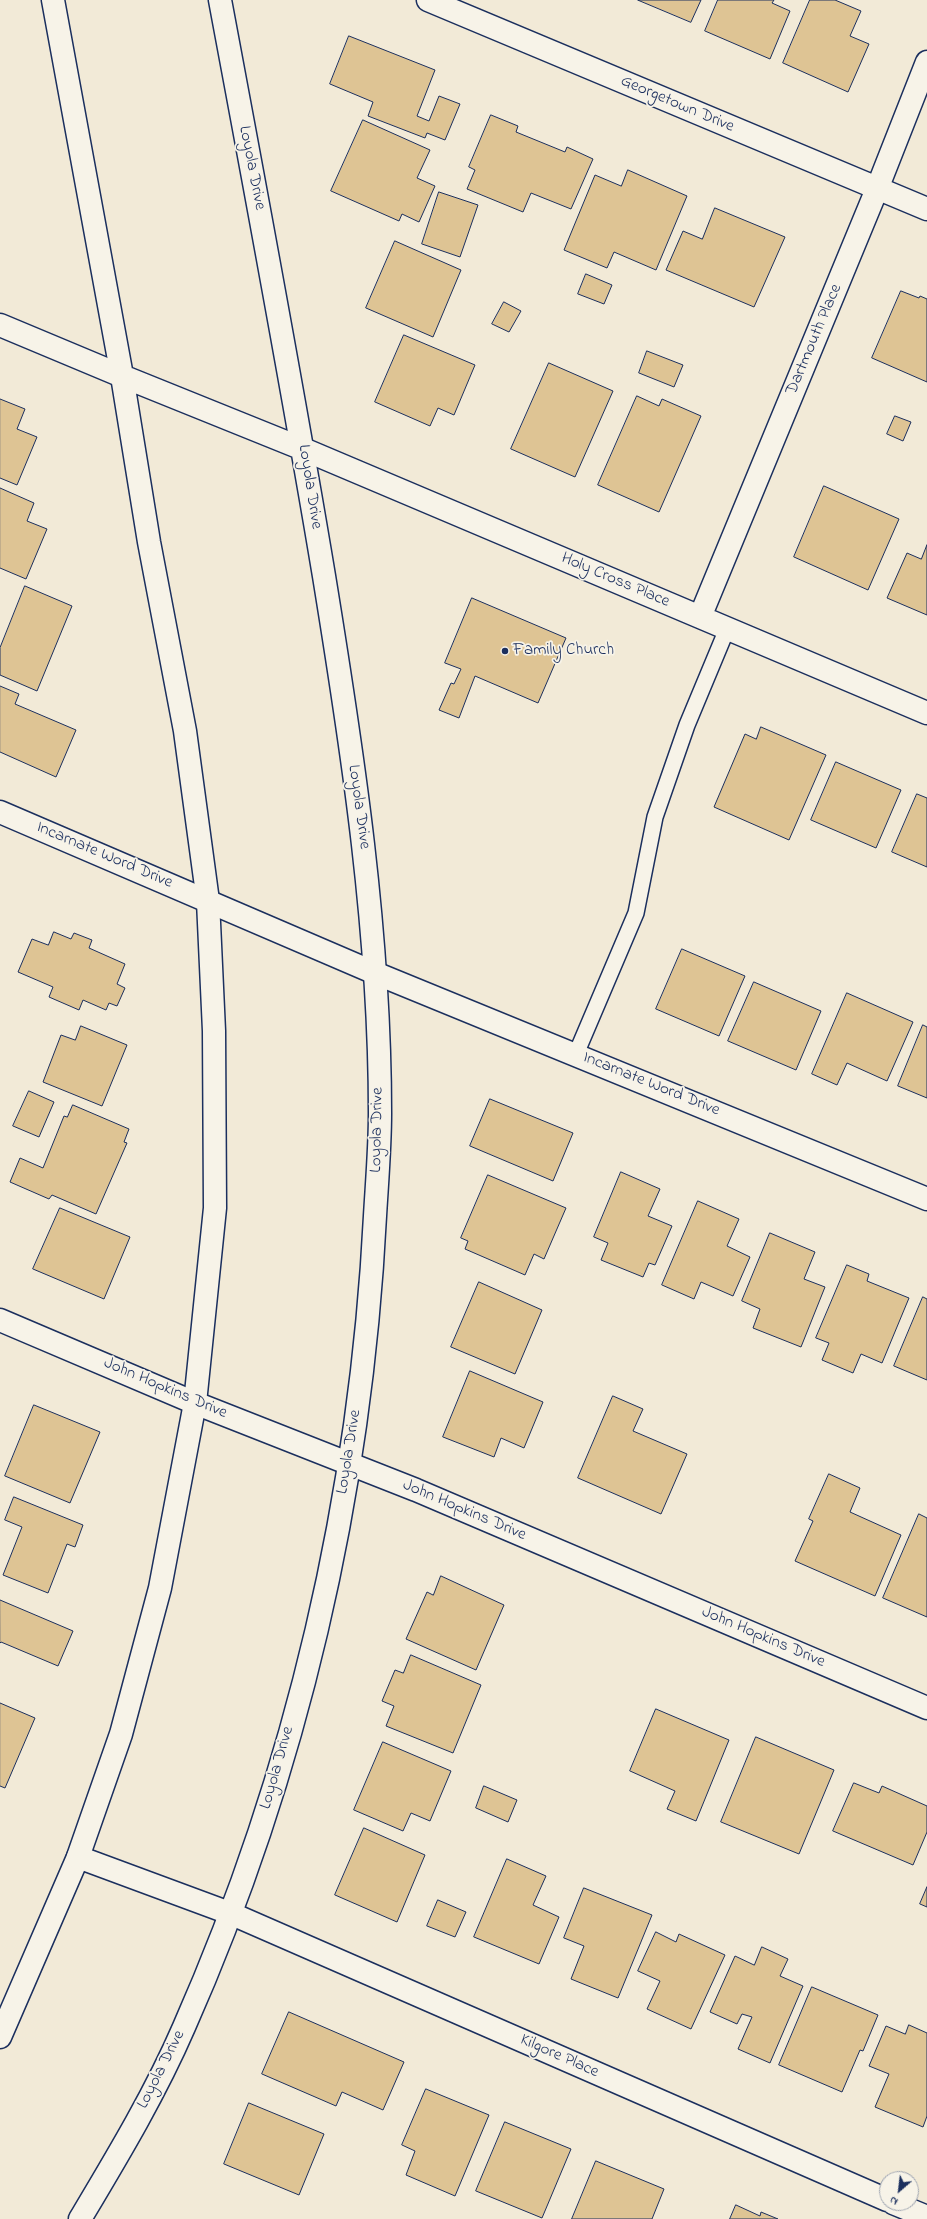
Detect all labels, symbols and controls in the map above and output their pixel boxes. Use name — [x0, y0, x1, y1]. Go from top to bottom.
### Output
street label: Georgetown Drive — [617, 72, 737, 138]
street label: Loyola Drive — [233, 124, 269, 212]
street label: Dartmouth Place — [782, 282, 848, 398]
street label: Loyola Drive — [292, 443, 326, 531]
street label: Holy Cross Place — [558, 549, 672, 613]
place label: Family Church — [513, 641, 614, 661]
marker: Family Church — [500, 646, 510, 656]
street label: Loyola Drive — [342, 763, 374, 851]
street label: Incarnate Word Drive — [33, 818, 175, 894]
street label: Incarnate Word Drive — [579, 1048, 723, 1122]
street label: Loyola Drive — [367, 1087, 389, 1173]
street label: John Hopkins Drive — [100, 1354, 230, 1424]
street label: Loyola Drive — [333, 1408, 367, 1496]
street label: John Hopkins Drive — [399, 1476, 529, 1546]
street label: John Hopkins Drive — [698, 1603, 828, 1673]
street label: Loyola Drive — [256, 1724, 300, 1812]
street label: Loyola Drive — [134, 2027, 190, 2113]
street label: Kilgore Place — [517, 2031, 601, 2083]
north arrow — [879, 2171, 919, 2211]
text: N — [887, 2192, 901, 2210]

